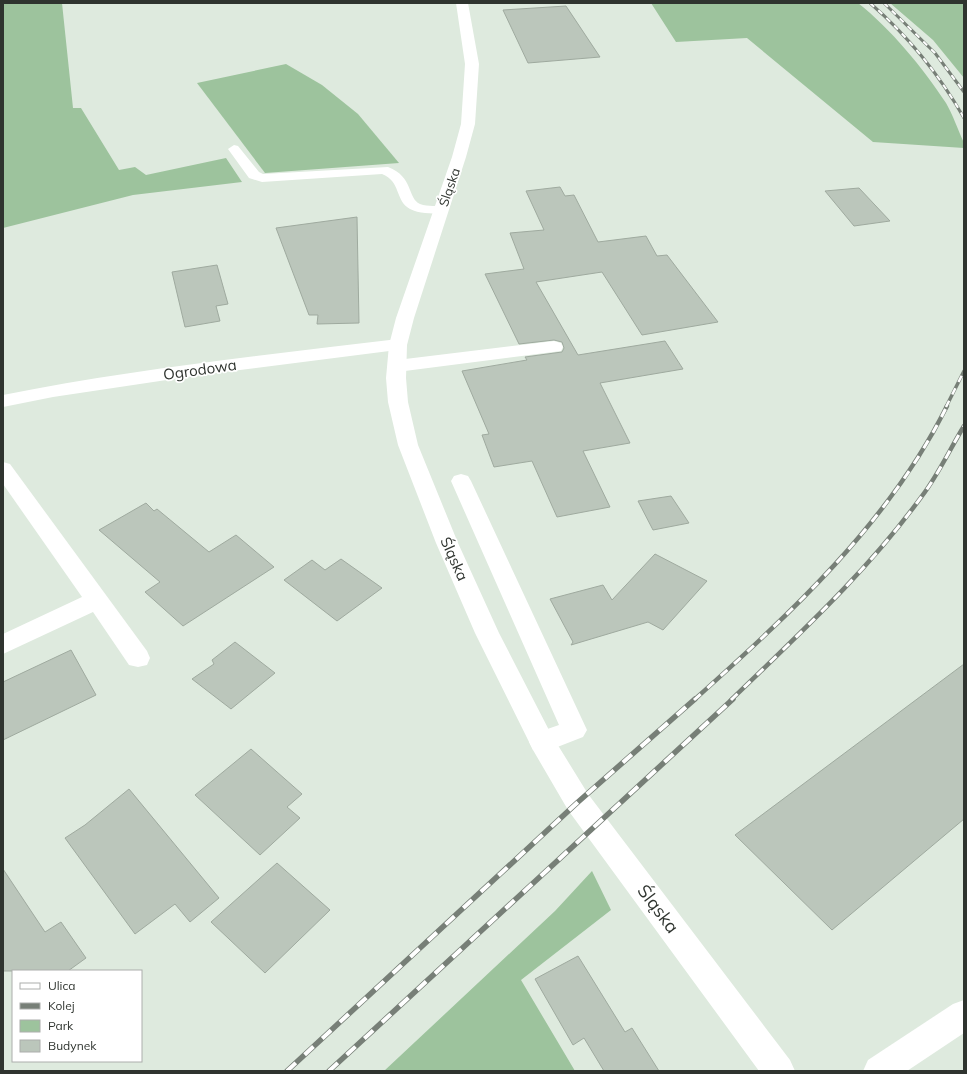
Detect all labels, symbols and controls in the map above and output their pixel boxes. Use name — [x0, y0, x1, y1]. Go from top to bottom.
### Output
street label: Śląska — [435, 166, 463, 208]
street label: Ogrodowa — [162, 355, 238, 384]
street label: Śląska — [436, 534, 472, 584]
street label: Śląska — [633, 880, 684, 938]
legend — [12, 970, 142, 1062]
text: Ulica — [48, 978, 76, 993]
text: Kolej — [48, 998, 75, 1013]
text: Park — [48, 1018, 74, 1033]
text: Budynek — [48, 1038, 97, 1053]

